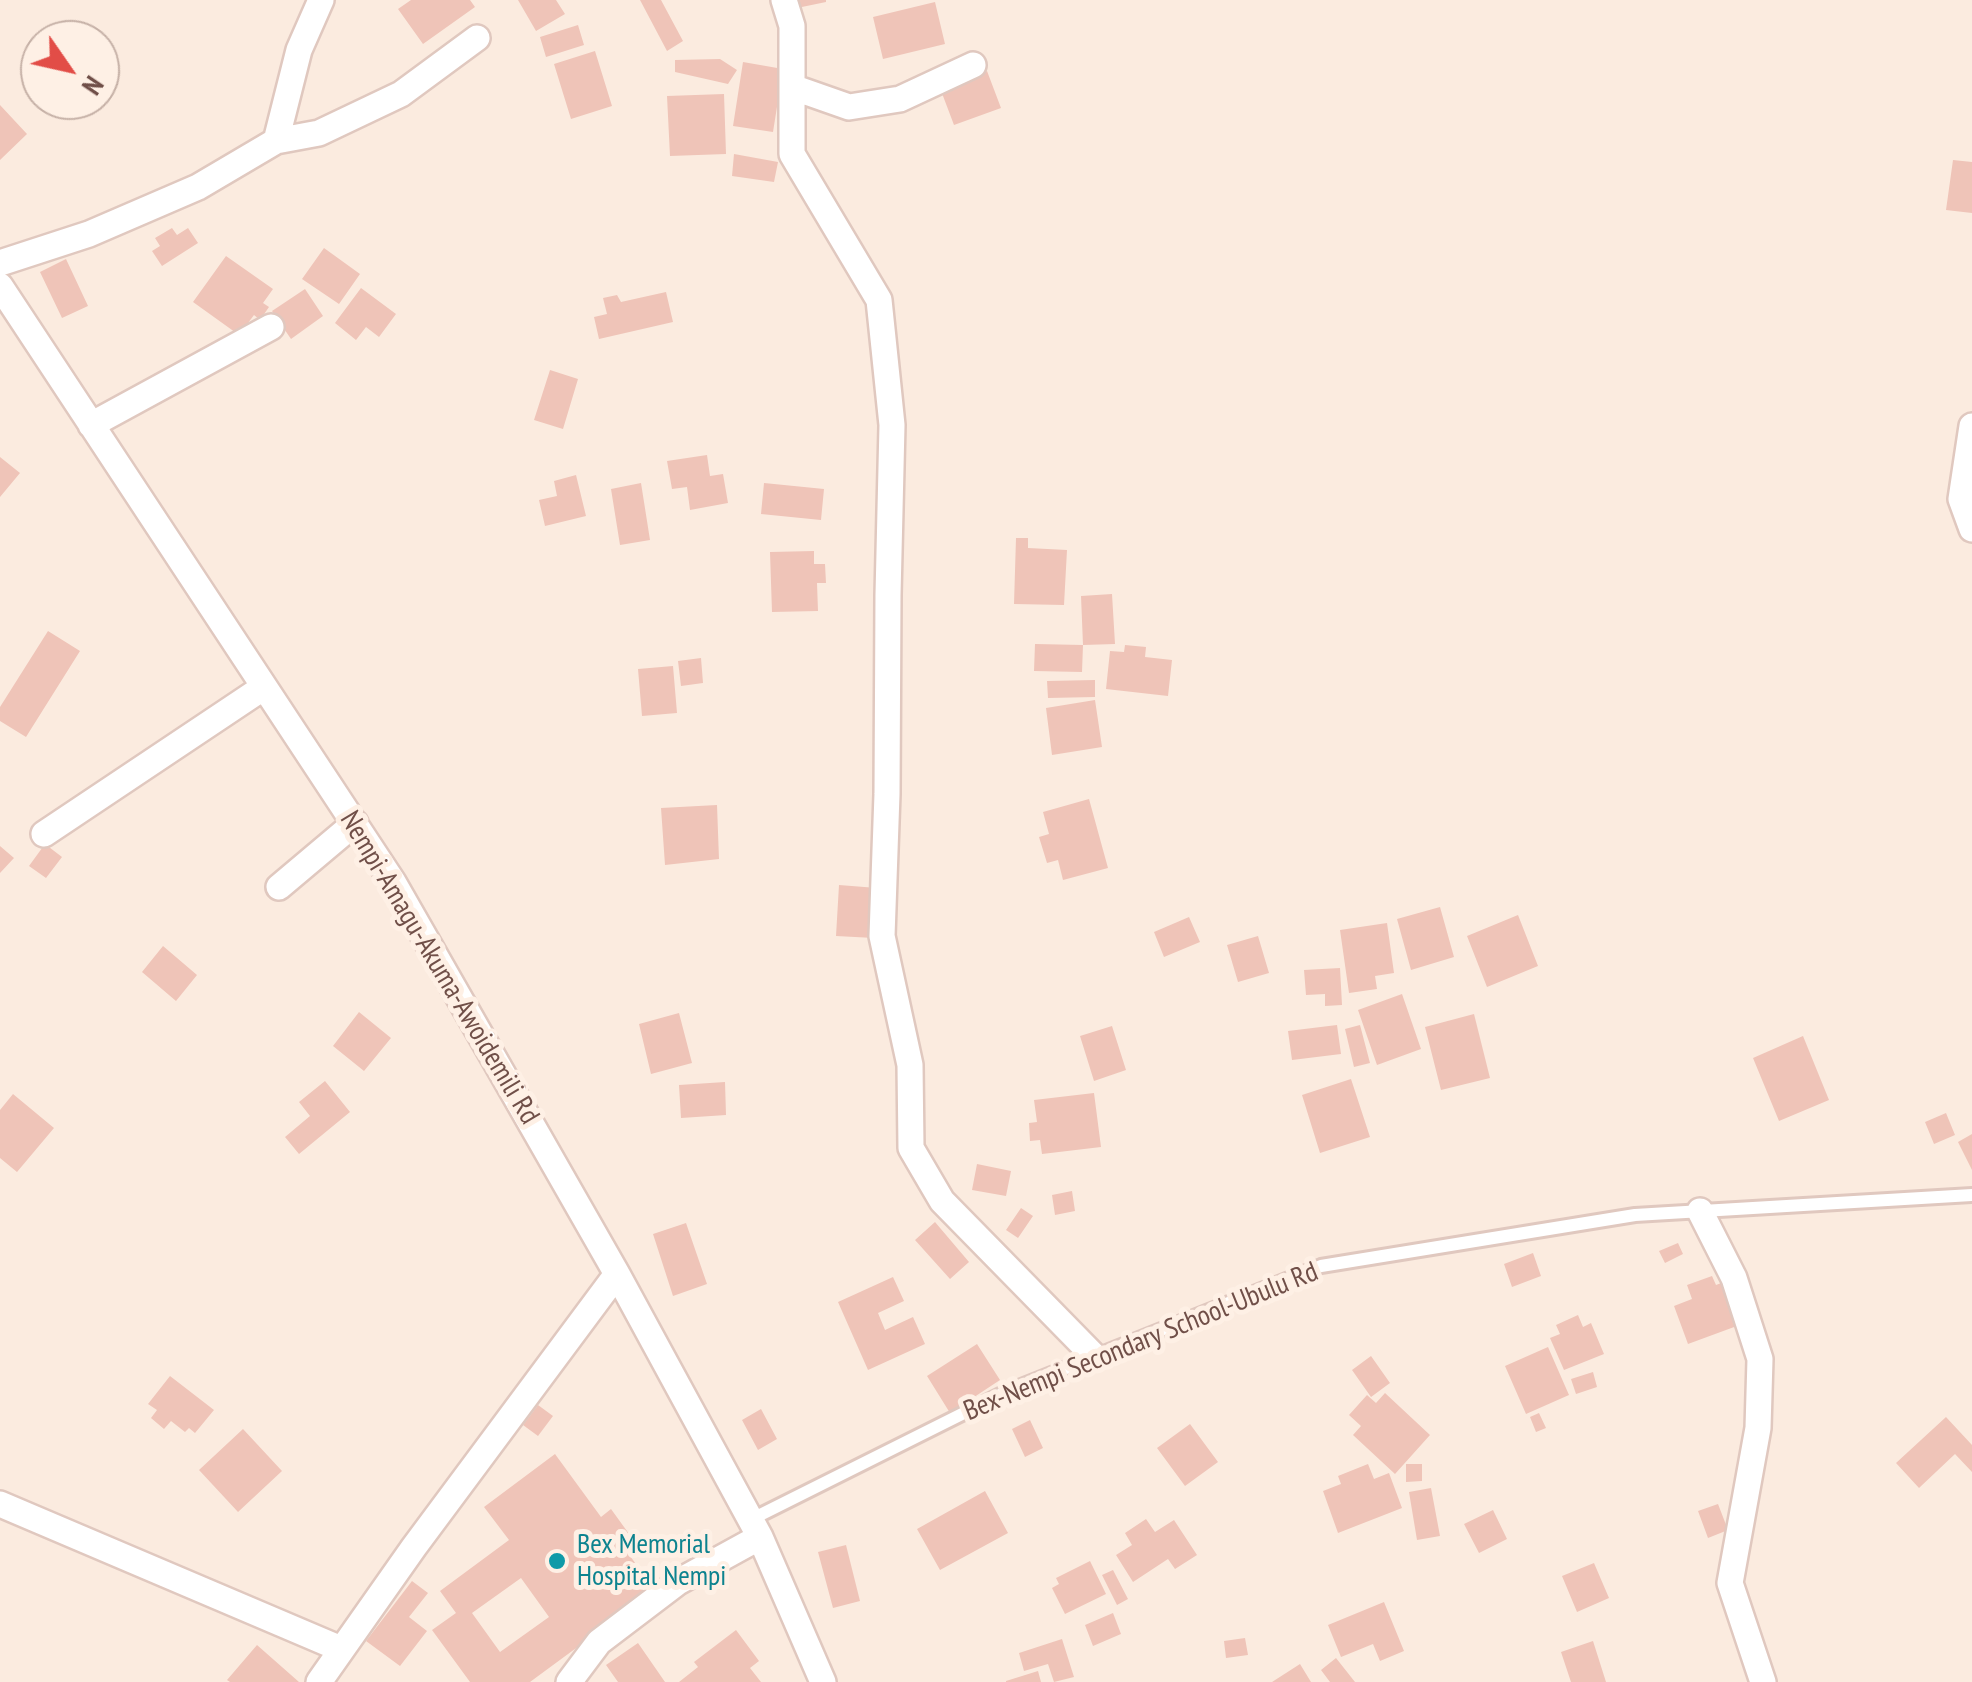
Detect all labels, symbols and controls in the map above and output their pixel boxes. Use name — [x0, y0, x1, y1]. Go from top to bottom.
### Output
north arrow — [20, 20, 120, 120]
text: N — [74, 69, 113, 103]
street label: Nempi-Amagu-Akuma-Awoidemili Rd — [332, 806, 546, 1130]
street label: Bex-Nempi Secondary School-Ubulu Rd — [959, 1255, 1323, 1429]
place label: Bex Memorial Hospital Nempi — [577, 1528, 726, 1594]
marker: Bex Memorial Hospital Nempi — [546, 1550, 568, 1572]

